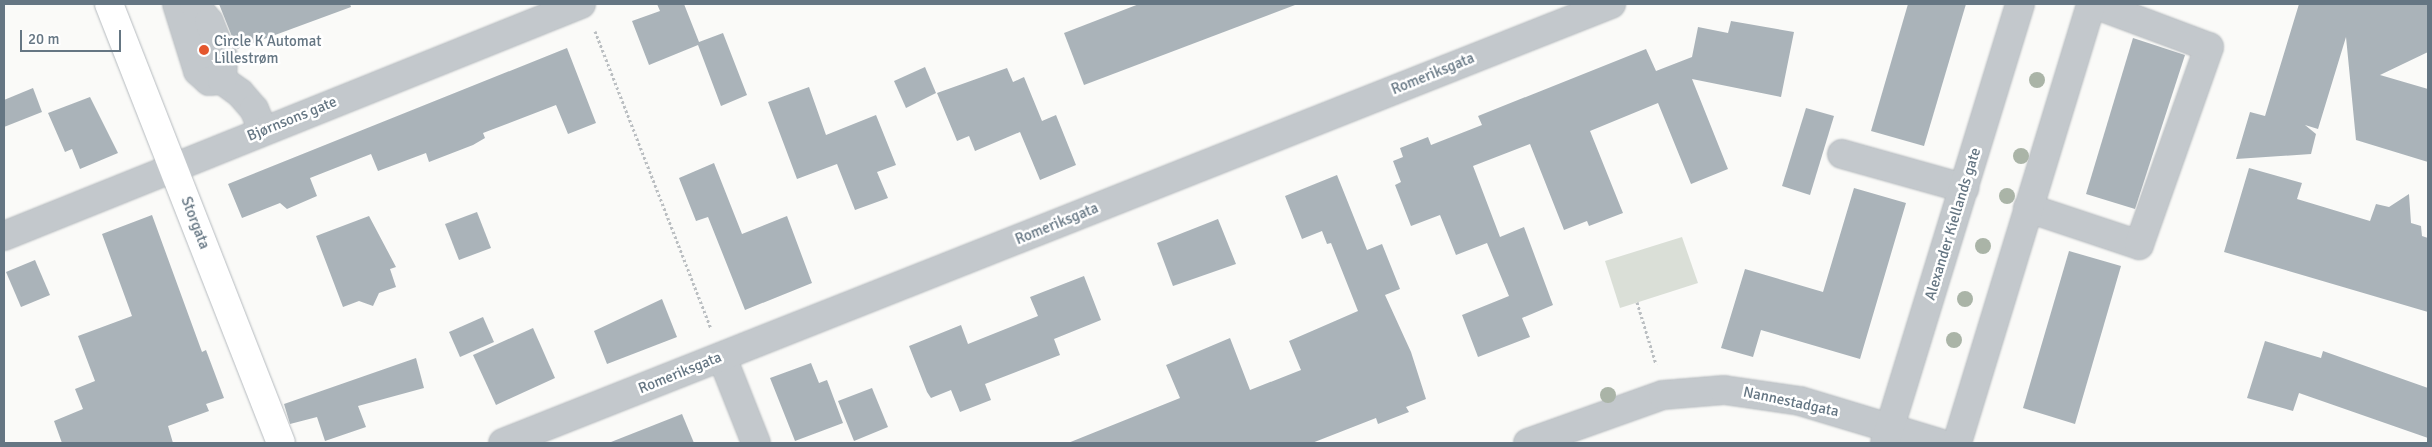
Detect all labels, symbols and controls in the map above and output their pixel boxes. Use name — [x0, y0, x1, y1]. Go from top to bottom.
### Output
scale bar — [22, 20, 124, 52]
text: 20 m — [28, 30, 59, 48]
place label: Circle K Automat Lillestrøm — [214, 32, 322, 67]
marker: Circle K Automat Lillestrøm — [198, 44, 210, 56]
street label: Romeriksgata — [1389, 49, 1477, 99]
street label: Bjørnsons gate — [245, 93, 339, 145]
street label: Alexander Kiellands gate — [1921, 146, 1985, 302]
street label: Storgata — [177, 194, 213, 252]
street label: Romeriksgata — [1013, 199, 1101, 249]
street label: Romeriksgata — [636, 348, 724, 398]
street label: Nannestadgata — [1742, 383, 1840, 421]

